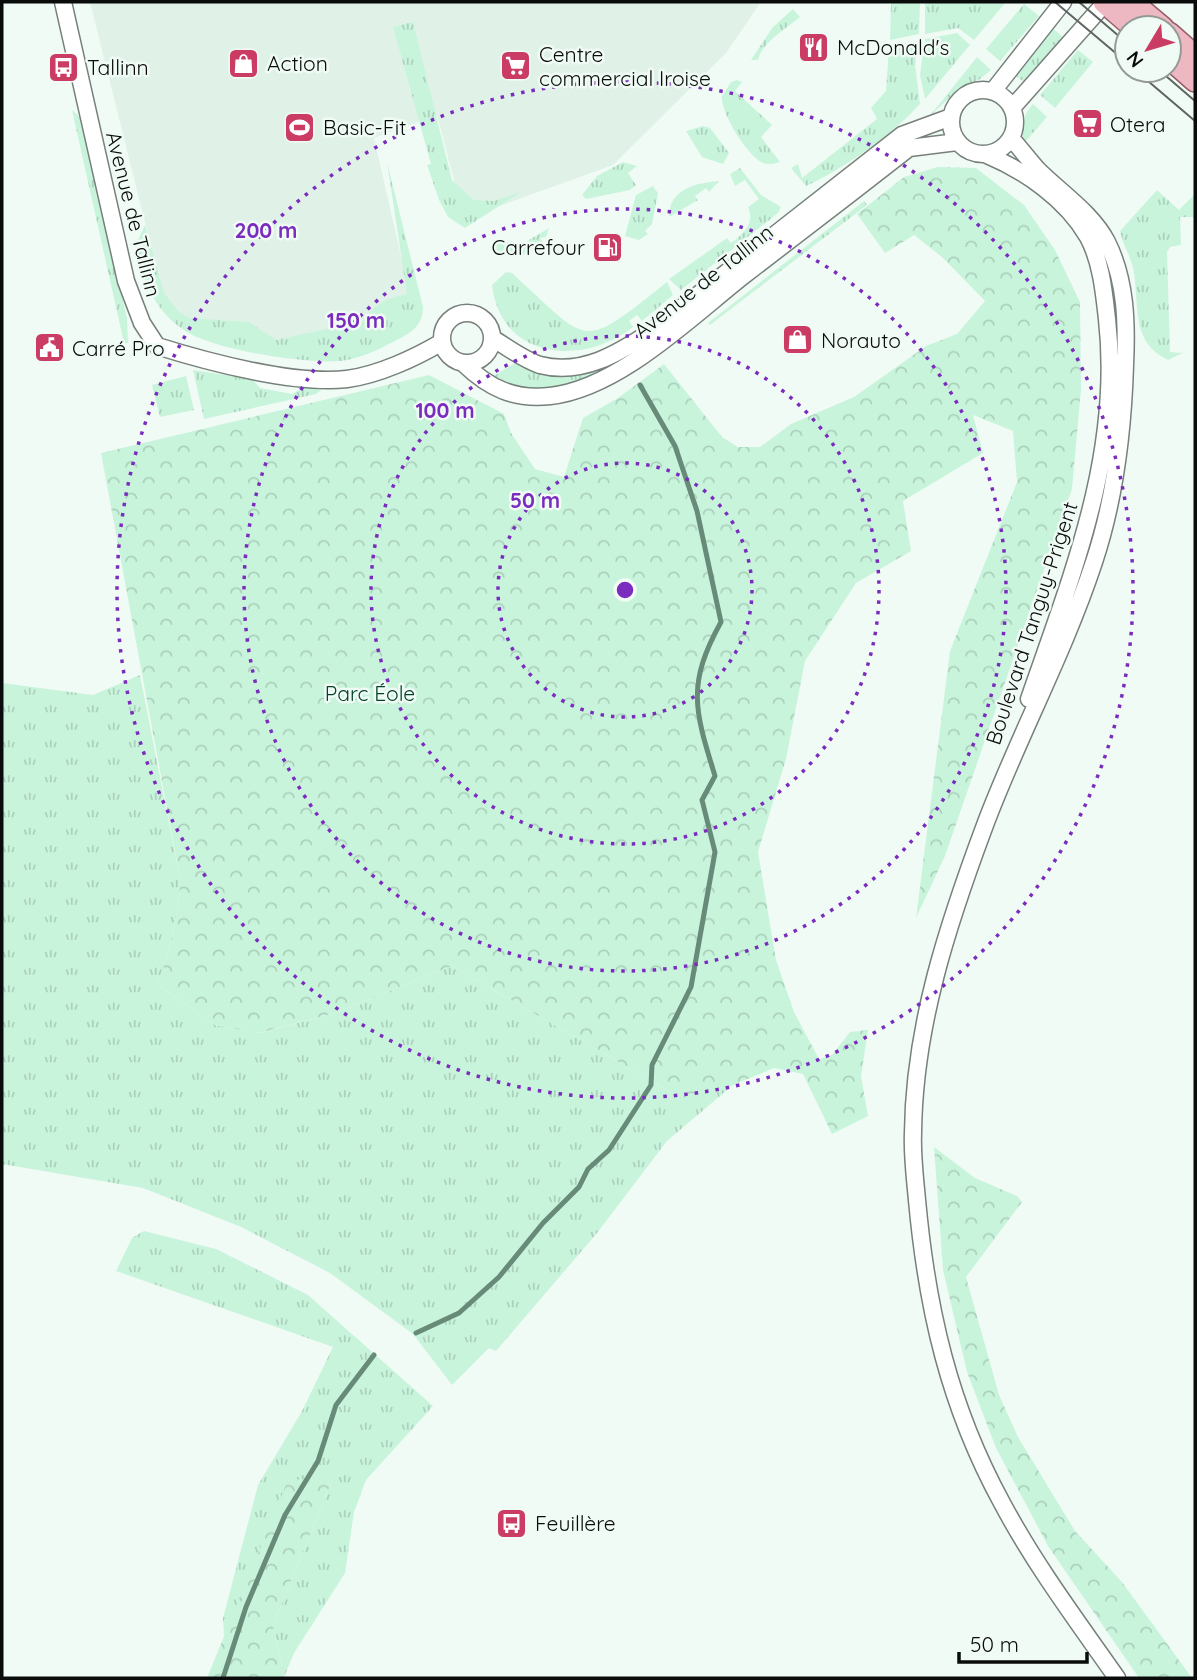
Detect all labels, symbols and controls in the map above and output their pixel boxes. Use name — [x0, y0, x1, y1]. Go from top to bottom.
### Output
north arrow — [1113, 14, 1183, 84]
restaurant icon: McDonald's — [797, 30, 831, 64]
place label: McDonald's — [837, 34, 949, 60]
place label: Centre commercial Iroise — [539, 41, 711, 91]
shop icon: Action — [227, 46, 261, 80]
text: N — [1121, 47, 1148, 72]
supermarket icon: Centre commercial Iroise — [499, 49, 533, 83]
bus stop icon: Tallinn — [47, 50, 81, 84]
place label: Action — [267, 50, 328, 76]
place label: Tallinn — [87, 54, 149, 80]
supermarket icon: Otera — [1070, 107, 1104, 141]
sports icon: Basic-Fit — [283, 110, 317, 144]
place label: Otera — [1110, 111, 1166, 137]
place label: Basic-Fit — [323, 114, 406, 140]
street label: Avenue de Tallinn — [101, 129, 167, 299]
text: 200 m — [235, 217, 297, 243]
street label: Avenue de Tallinn — [628, 219, 778, 343]
fuel station icon: Carrefour — [591, 230, 625, 264]
place label: Carrefour — [491, 234, 585, 260]
text: 150 m — [327, 307, 385, 333]
shop icon: Norauto — [781, 323, 815, 357]
place label: Norauto — [821, 327, 901, 353]
public building icon: Carré Pro — [32, 331, 66, 365]
place label: Carré Pro — [72, 335, 165, 361]
text: 100 m — [415, 397, 475, 423]
text: 50 m — [510, 487, 560, 513]
street label: Boulevard Tanguy-Prigent — [979, 498, 1083, 748]
centre of rings — [613, 578, 637, 602]
park label: Parc Éole — [325, 680, 415, 706]
bus stop icon: Feuillère — [495, 1506, 529, 1540]
place label: Feuillère — [535, 1510, 616, 1536]
scale bar — [959, 1620, 1087, 1664]
text: 50 m — [970, 1631, 1019, 1657]

